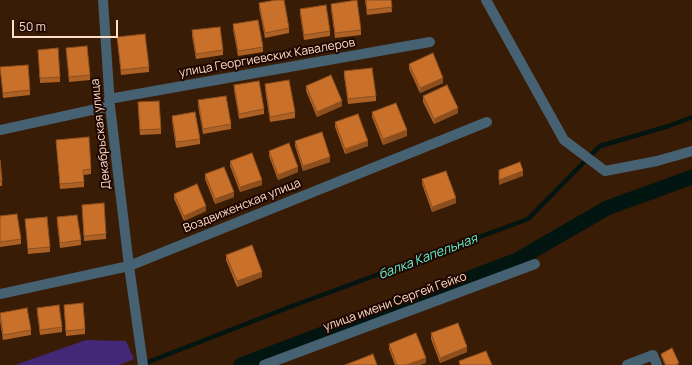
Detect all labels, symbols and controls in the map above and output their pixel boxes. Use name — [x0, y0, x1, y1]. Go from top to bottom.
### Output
scale bar — [14, 12, 120, 38]
text: 50 m — [19, 18, 46, 35]
street label: улица Георгиевских Кавалеров — [178, 35, 356, 81]
street label: Декабрьская улица — [88, 78, 114, 190]
street label: Воздвиженская улица — [181, 176, 303, 236]
water label: балка Капельная — [376, 231, 480, 283]
street label: улица имени Сергей Гейко — [321, 269, 469, 335]

